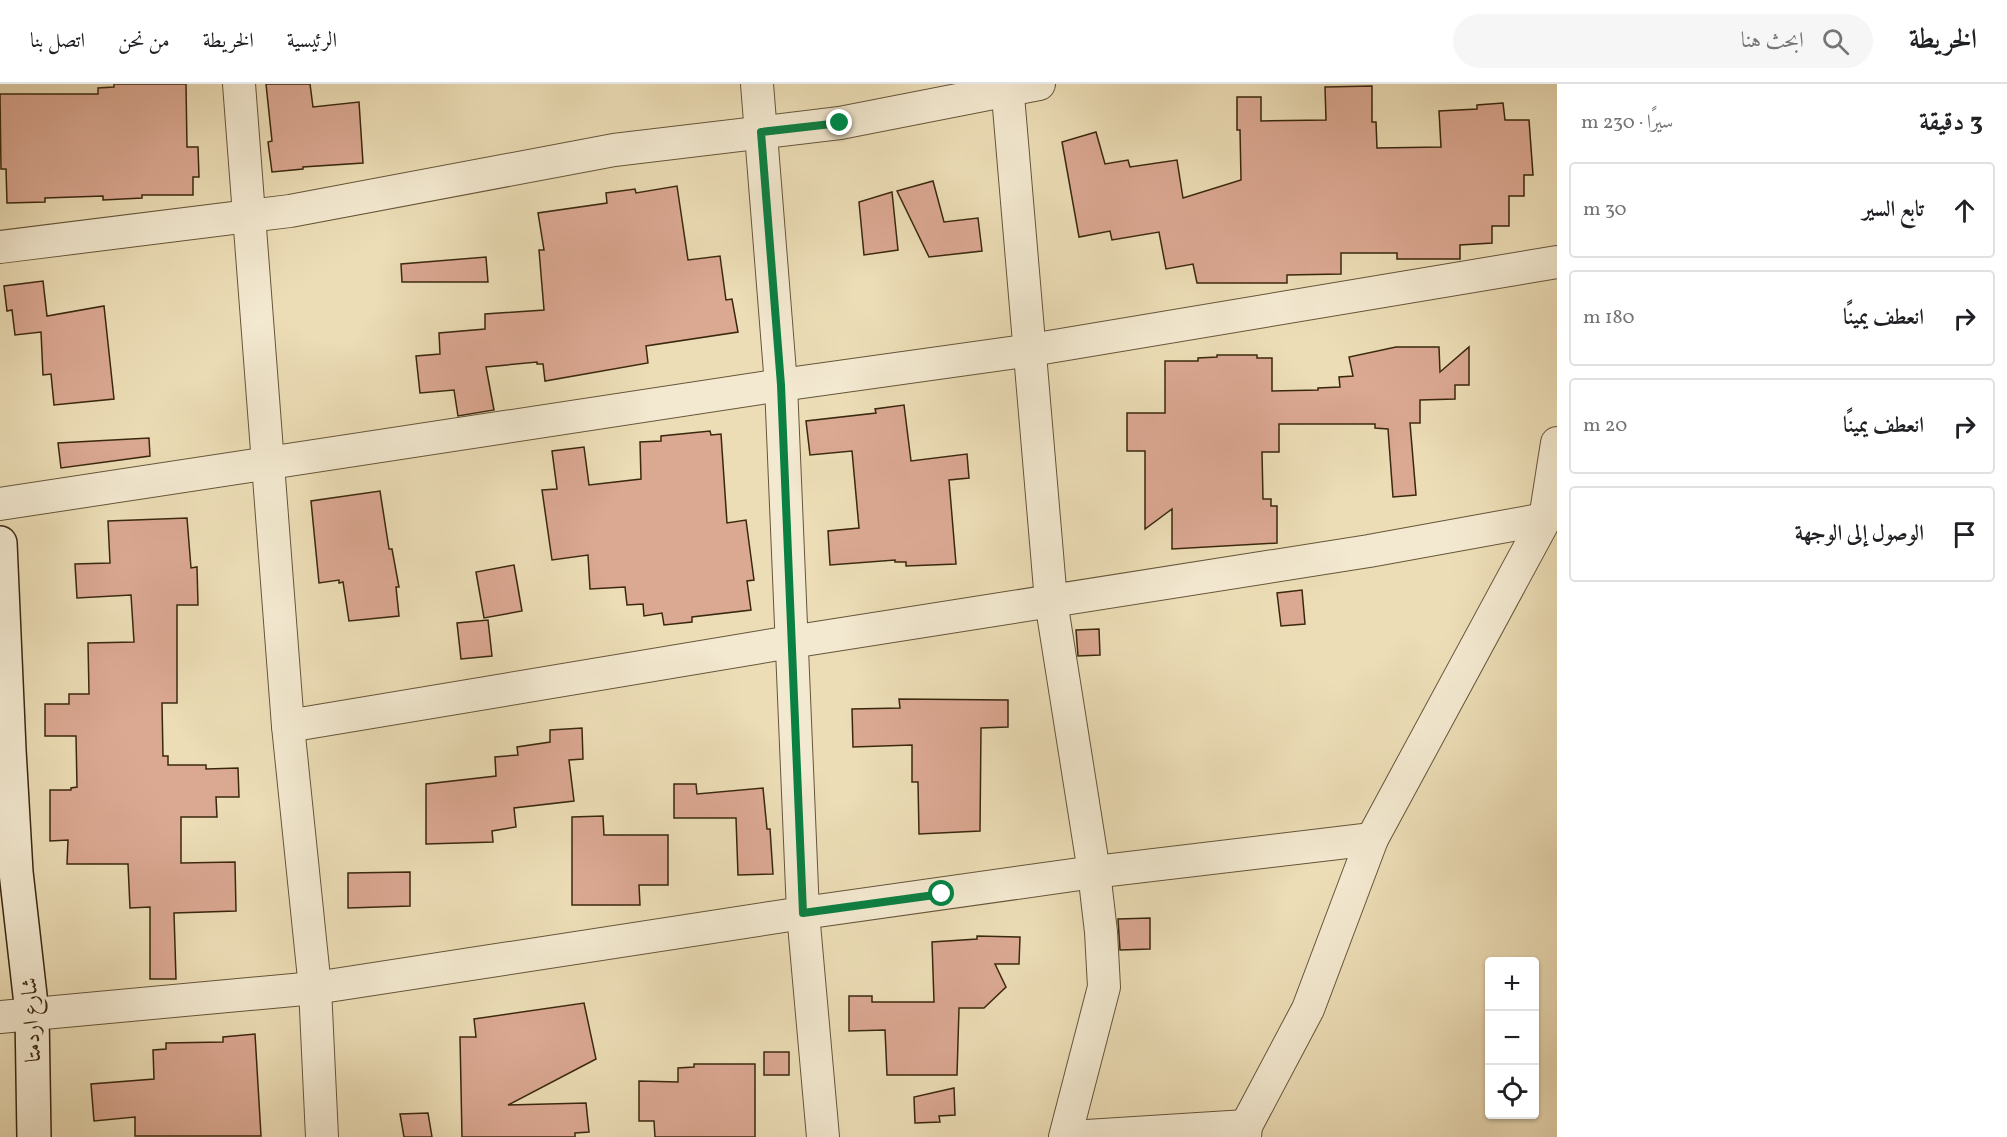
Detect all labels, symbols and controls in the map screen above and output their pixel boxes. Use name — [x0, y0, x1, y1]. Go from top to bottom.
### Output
search box — [1453, 14, 1873, 68]
text: الخريطة — [1909, 21, 1977, 60]
icon: search — [1819, 25, 1852, 58]
text: ابحث هنا — [1741, 26, 1804, 57]
text: اتصل بنا — [30, 27, 85, 56]
text: من نحن — [118, 27, 170, 56]
text: الخريطة — [203, 27, 254, 56]
text: الرئيسية — [287, 27, 337, 56]
text: 3 دقيقة — [1919, 105, 1983, 141]
route end — [826, 109, 852, 135]
text: سيرًا · 230 m — [1581, 109, 1673, 137]
icon: ahead — [1948, 194, 1981, 227]
text: تابع السير — [1862, 195, 1924, 226]
text: 30 m — [1583, 196, 1627, 224]
icon: right — [1948, 302, 1981, 335]
text: انعطف يمينًا — [1843, 303, 1924, 334]
text: 180 m — [1583, 304, 1635, 332]
icon: right — [1948, 410, 1981, 443]
text: انعطف يمينًا — [1843, 411, 1924, 442]
text: 20 m — [1583, 412, 1627, 440]
icon: arrive — [1948, 518, 1981, 551]
text: الوصول إلى الوجهة — [1795, 519, 1924, 550]
route start — [928, 880, 954, 906]
map controls — [1485, 957, 1539, 1119]
button: + — [1485, 957, 1539, 1011]
street label: شارع اردمتا — [15, 977, 51, 1063]
button: − — [1485, 1011, 1539, 1065]
button: locate — [1485, 1065, 1539, 1119]

